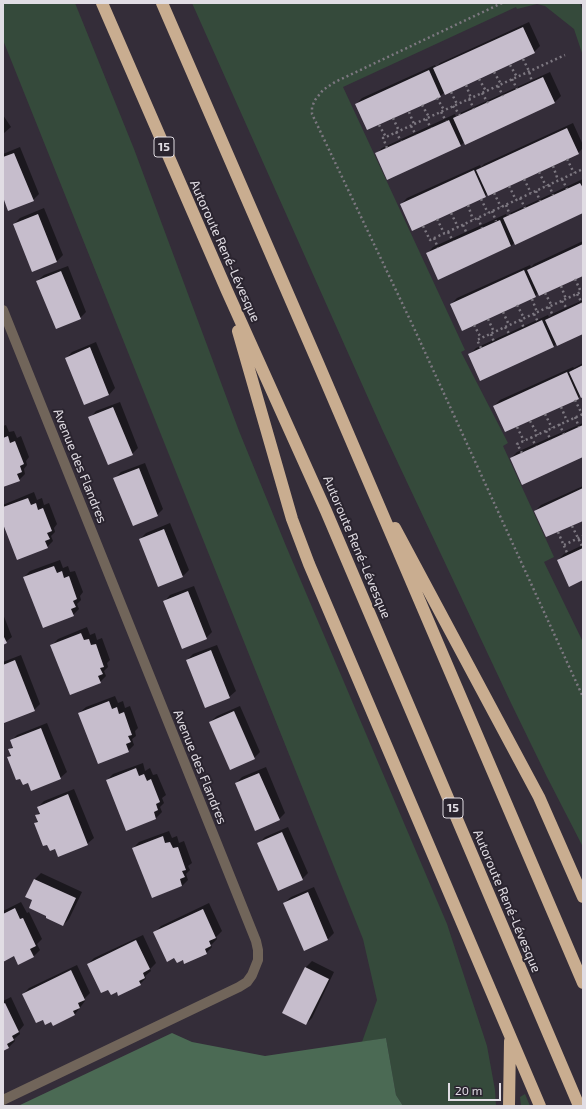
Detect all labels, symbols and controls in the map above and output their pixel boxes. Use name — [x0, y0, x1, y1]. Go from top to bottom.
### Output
road number: 15 — [154, 137, 174, 157]
street label: Autoroute René-Lévesque — [187, 178, 263, 324]
street label: Avenue des Flandres — [50, 407, 110, 525]
street label: Autoroute René-Lévesque — [320, 473, 394, 621]
street label: Avenue des Flandres — [170, 708, 230, 826]
road number: 15 — [443, 798, 463, 818]
street label: Autoroute René-Lévesque — [470, 827, 544, 975]
scale bar — [450, 1075, 503, 1101]
text: 20 m — [455, 1083, 482, 1097]

